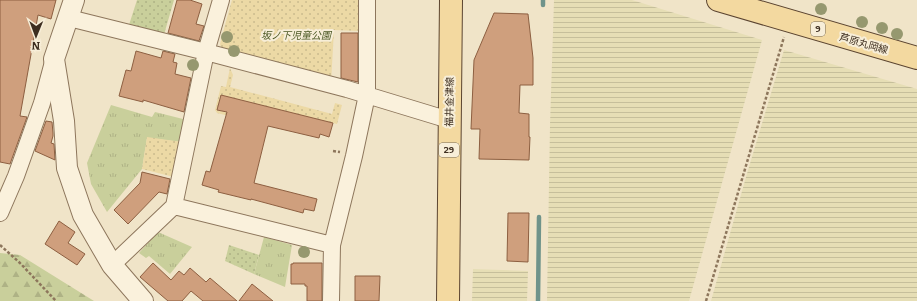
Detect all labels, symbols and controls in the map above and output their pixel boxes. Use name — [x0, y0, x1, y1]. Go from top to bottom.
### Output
north arrow — [16, 16, 56, 56]
road number: 9 — [811, 22, 825, 36]
park label: 坂ノ下児童公園 — [261, 30, 333, 42]
street label: 芦原丸岡線 — [838, 31, 889, 57]
text: N — [31, 39, 40, 52]
street label: 福井金津線 — [444, 77, 456, 127]
road number: 29 — [439, 143, 459, 157]

